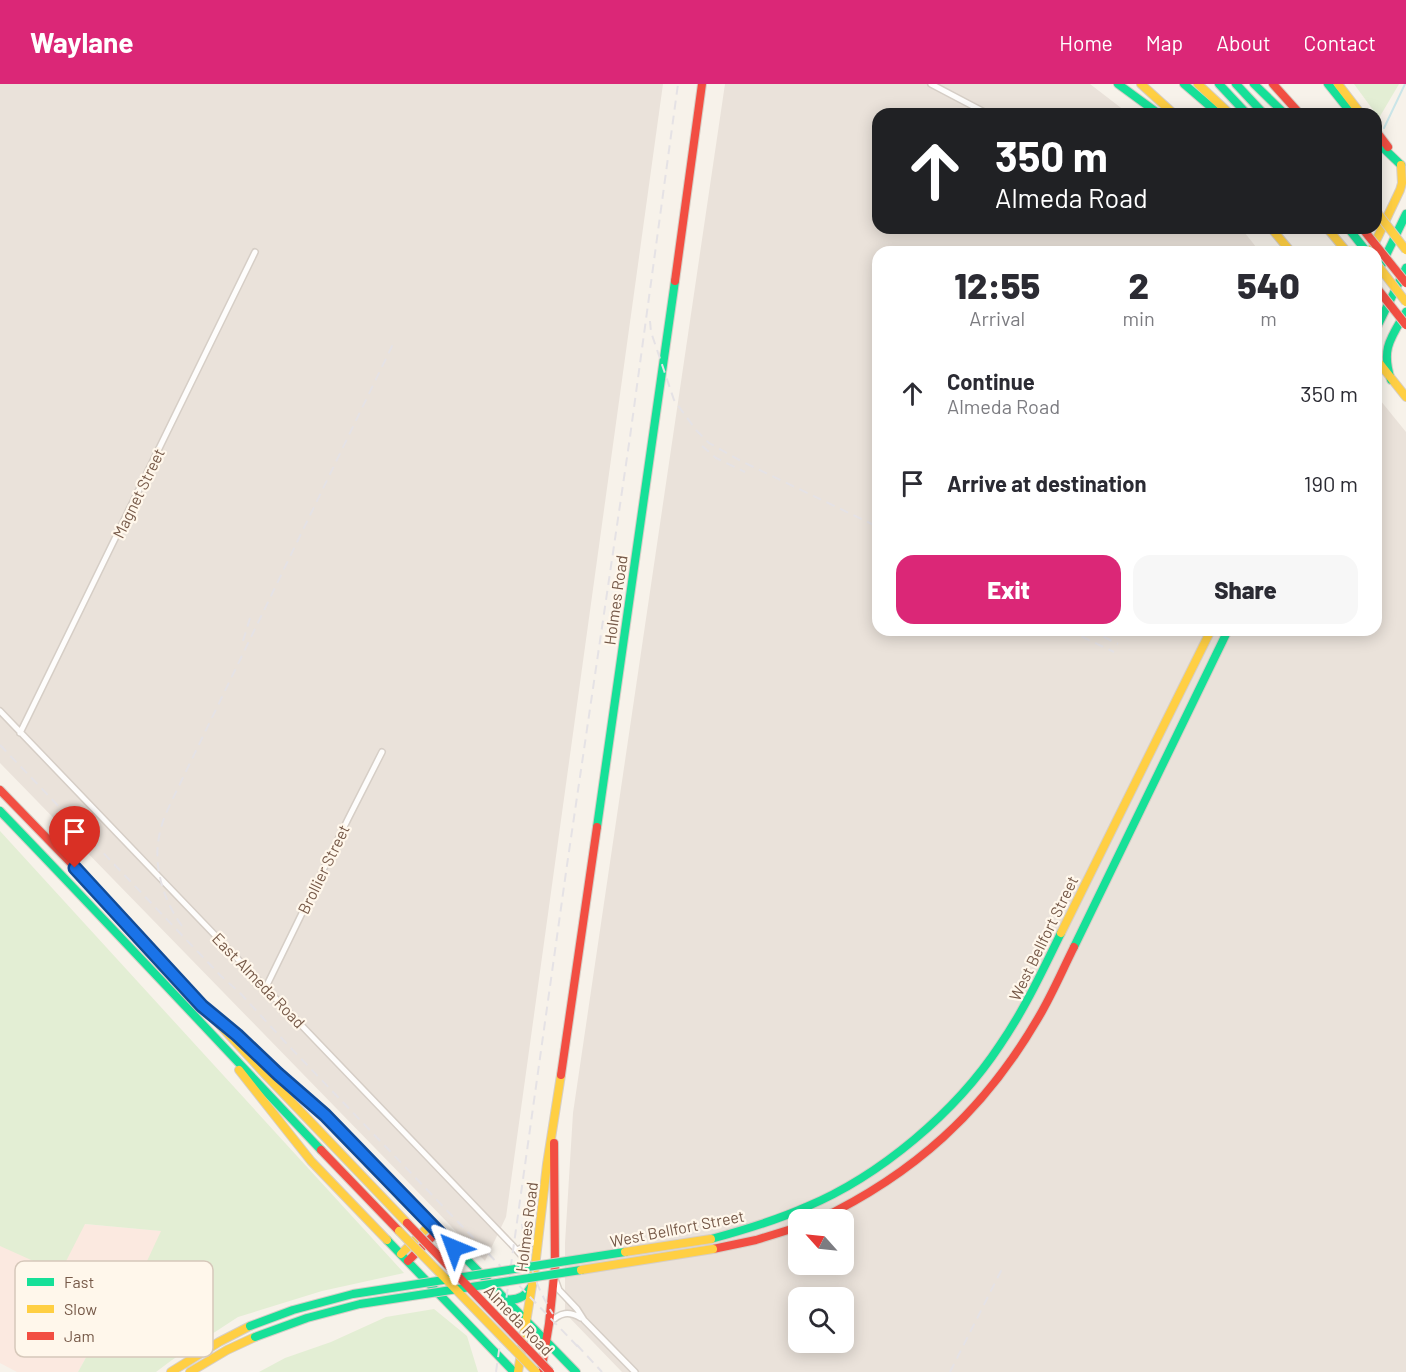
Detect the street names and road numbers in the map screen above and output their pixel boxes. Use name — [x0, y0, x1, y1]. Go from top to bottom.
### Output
street label: Magnet Street — [108, 445, 168, 541]
street label: Holmes Road — [599, 554, 631, 646]
street label: Brollier Street — [293, 821, 353, 917]
street label: West Bellfort Street — [1004, 872, 1082, 1004]
street label: East Almeda Road — [209, 928, 309, 1032]
street label: Holmes Road — [511, 1181, 541, 1273]
street label: West Bellfort Street — [608, 1206, 746, 1250]
street label: Almeda Road — [481, 1281, 557, 1359]

